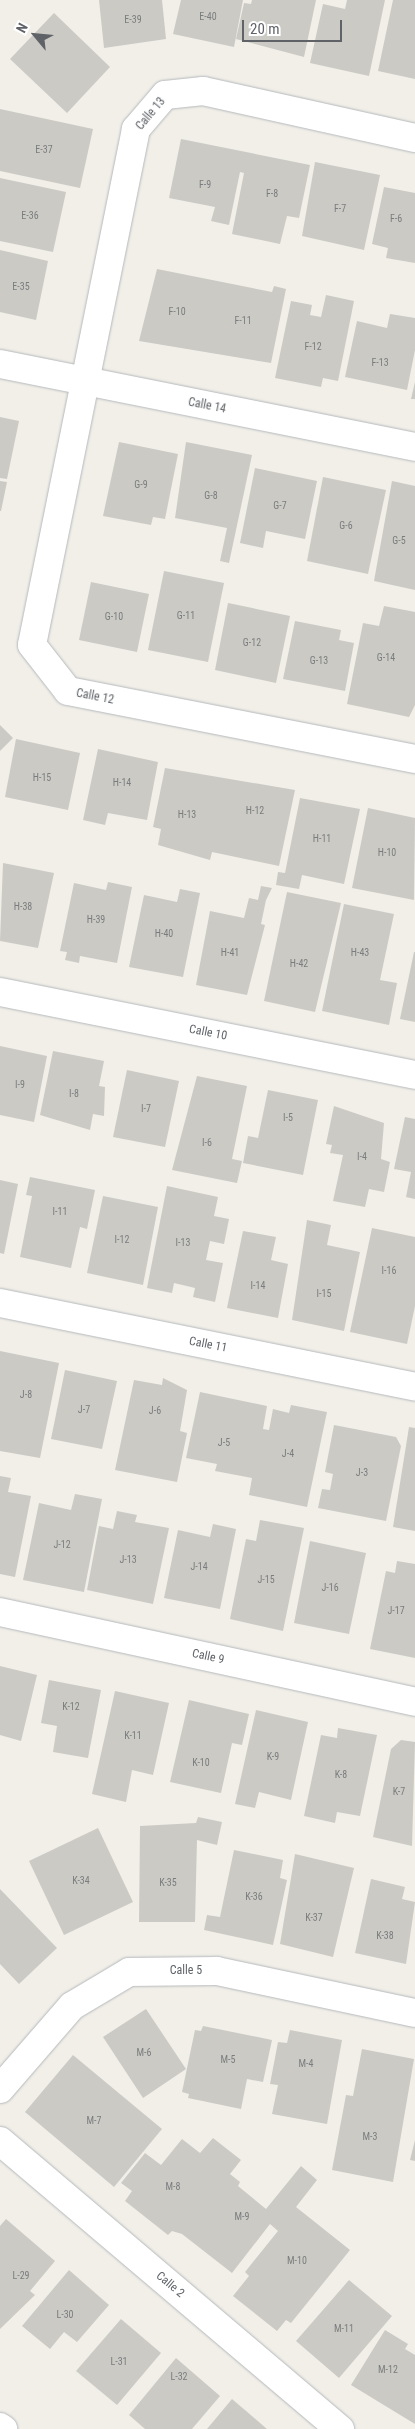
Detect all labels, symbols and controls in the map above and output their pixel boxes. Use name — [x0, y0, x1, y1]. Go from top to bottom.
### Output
north arrow — [10, 10, 60, 60]
scale bar — [245, 10, 345, 42]
house number: E-40 — [199, 11, 217, 23]
house number: E-39 — [124, 14, 142, 26]
text: N — [13, 20, 31, 36]
text: 20 m — [250, 20, 280, 38]
street label: Calle 13 — [133, 95, 169, 133]
house number: E-37 — [35, 144, 53, 156]
house number: F-9 — [199, 179, 211, 191]
house number: F-8 — [266, 188, 278, 200]
house number: F-7 — [334, 203, 346, 215]
house number: E-36 — [21, 210, 39, 222]
house number: F-6 — [390, 213, 402, 225]
house number: E-35 — [12, 281, 30, 293]
house number: F-10 — [168, 306, 186, 318]
house number: F-11 — [234, 315, 252, 327]
house number: F-12 — [304, 341, 322, 353]
house number: F-13 — [371, 357, 389, 369]
street label: Calle 14 — [187, 395, 227, 417]
house number: G-9 — [134, 479, 148, 491]
house number: G-8 — [204, 490, 218, 502]
house number: G-7 — [273, 500, 287, 512]
house number: G-6 — [339, 520, 353, 532]
house number: G-5 — [392, 535, 406, 547]
house number: G-11 — [177, 610, 195, 622]
house number: G-10 — [105, 611, 123, 623]
house number: G-12 — [243, 637, 261, 649]
house number: G-14 — [377, 652, 395, 664]
house number: G-13 — [310, 655, 328, 667]
street label: Calle 12 — [75, 686, 115, 708]
house number: H-15 — [33, 772, 51, 784]
house number: H-14 — [113, 777, 131, 789]
house number: H-12 — [246, 805, 264, 817]
house number: H-13 — [178, 809, 196, 821]
house number: H-11 — [313, 833, 331, 845]
house number: H-10 — [378, 847, 396, 859]
house number: H-38 — [14, 901, 32, 913]
house number: H-39 — [87, 914, 105, 926]
house number: H-40 — [155, 928, 173, 940]
house number: H-41 — [221, 947, 239, 959]
house number: H-43 — [351, 947, 369, 959]
house number: H-42 — [290, 958, 308, 970]
street label: Calle 10 — [188, 1022, 228, 1044]
house number: I-9 — [15, 1079, 25, 1091]
house number: I-8 — [69, 1088, 79, 1100]
house number: I-7 — [141, 1103, 151, 1115]
house number: I-5 — [283, 1112, 293, 1124]
house number: I-6 — [202, 1137, 212, 1149]
house number: I-4 — [357, 1151, 367, 1163]
house number: I-11 — [53, 1206, 67, 1218]
house number: I-12 — [115, 1234, 129, 1246]
house number: I-13 — [176, 1237, 190, 1249]
house number: I-16 — [382, 1265, 396, 1277]
house number: I-14 — [251, 1280, 265, 1292]
house number: I-15 — [317, 1288, 331, 1300]
street label: Calle 11 — [188, 1334, 228, 1356]
house number: J-8 — [20, 1389, 32, 1401]
house number: J-7 — [78, 1404, 90, 1416]
house number: J-6 — [149, 1405, 161, 1417]
house number: J-5 — [218, 1437, 230, 1449]
house number: J-4 — [282, 1448, 294, 1460]
house number: J-3 — [356, 1467, 368, 1479]
house number: J-12 — [53, 1539, 71, 1551]
house number: J-13 — [119, 1554, 137, 1566]
house number: J-14 — [190, 1561, 208, 1573]
house number: J-15 — [257, 1574, 275, 1586]
house number: J-16 — [321, 1582, 339, 1594]
house number: J-17 — [387, 1605, 405, 1617]
street label: Calle 9 — [191, 1647, 225, 1667]
house number: K-12 — [62, 1701, 80, 1713]
house number: K-11 — [124, 1730, 142, 1742]
house number: K-9 — [267, 1751, 279, 1763]
house number: K-10 — [192, 1757, 210, 1769]
house number: K-8 — [335, 1769, 347, 1781]
house number: K-7 — [393, 1786, 405, 1798]
house number: K-34 — [72, 1875, 90, 1887]
house number: K-35 — [159, 1877, 177, 1889]
house number: K-36 — [245, 1891, 263, 1903]
house number: K-37 — [305, 1912, 323, 1924]
house number: K-38 — [376, 1930, 394, 1942]
street label: Calle 5 — [170, 1964, 202, 1978]
house number: M-6 — [137, 2047, 151, 2059]
house number: M-5 — [221, 2054, 235, 2066]
house number: M-4 — [299, 2058, 313, 2070]
house number: M-7 — [87, 2115, 101, 2127]
house number: M-3 — [363, 2131, 377, 2143]
house number: M-8 — [166, 2181, 180, 2193]
house number: M-9 — [235, 2211, 249, 2223]
house number: M-10 — [287, 2255, 307, 2267]
street label: Calle 2 — [153, 2269, 187, 2301]
house number: L-29 — [12, 2270, 30, 2282]
house number: L-30 — [56, 2309, 74, 2321]
house number: M-11 — [334, 2323, 354, 2335]
house number: L-31 — [110, 2356, 128, 2368]
house number: M-12 — [378, 2364, 398, 2376]
house number: L-32 — [170, 2371, 188, 2383]

